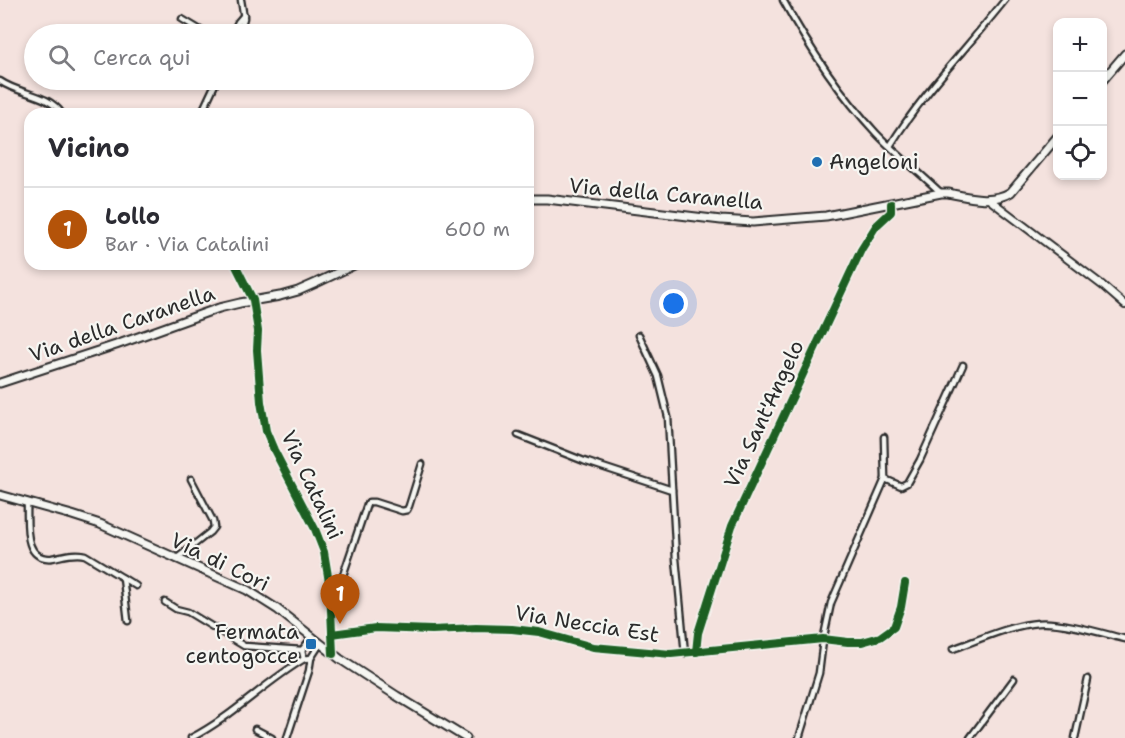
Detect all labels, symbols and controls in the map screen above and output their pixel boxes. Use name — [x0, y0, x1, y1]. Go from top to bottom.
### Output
map controls — [1053, 18, 1107, 180]
button: + — [1053, 18, 1107, 72]
search box — [24, 24, 534, 90]
icon: search — [45, 41, 78, 74]
text: Cerca qui — [93, 43, 191, 72]
button: − — [1053, 72, 1107, 126]
button: locate — [1053, 126, 1107, 180]
text: Vicino — [48, 130, 130, 165]
place label: Angeloni — [829, 148, 919, 176]
marker: Angeloni — [810, 155, 824, 169]
street label: Via della Caranella — [568, 172, 764, 216]
text: Lollo — [105, 202, 160, 231]
text: 1 — [63, 216, 72, 242]
text: 600 m — [445, 216, 510, 242]
text: Bar · Via Catalini — [105, 231, 269, 257]
street label: Via della Caranella — [25, 279, 219, 369]
your location — [659, 289, 688, 318]
street label: Via Sant'Angelo — [717, 336, 811, 492]
street label: Via Catalini — [274, 426, 350, 544]
street label: Via di Cori — [166, 526, 274, 598]
pin: 1 — [320, 574, 360, 624]
street label: Via Neccia Est — [513, 599, 661, 649]
place label: Fermata centogocce — [186, 618, 299, 670]
marker: Fermata centogocce — [304, 637, 318, 651]

